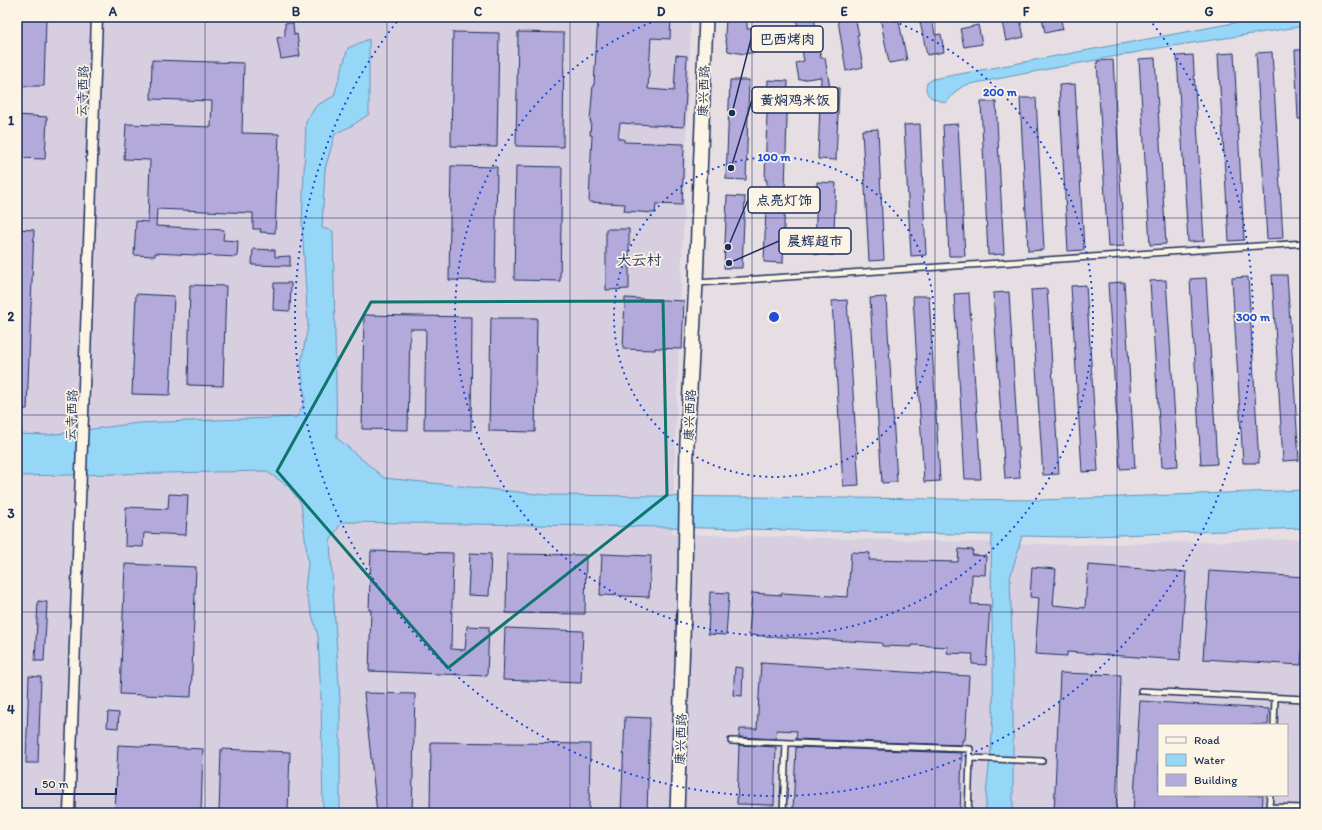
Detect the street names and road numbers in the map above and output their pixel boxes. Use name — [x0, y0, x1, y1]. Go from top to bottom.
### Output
street label: 云寺西路 — [74, 65, 91, 117]
street label: 康兴西路 — [695, 65, 712, 117]
street label: 云寺西路 — [63, 389, 80, 441]
street label: 康兴西路 — [681, 389, 698, 441]
street label: 康兴西路 — [672, 713, 689, 765]

